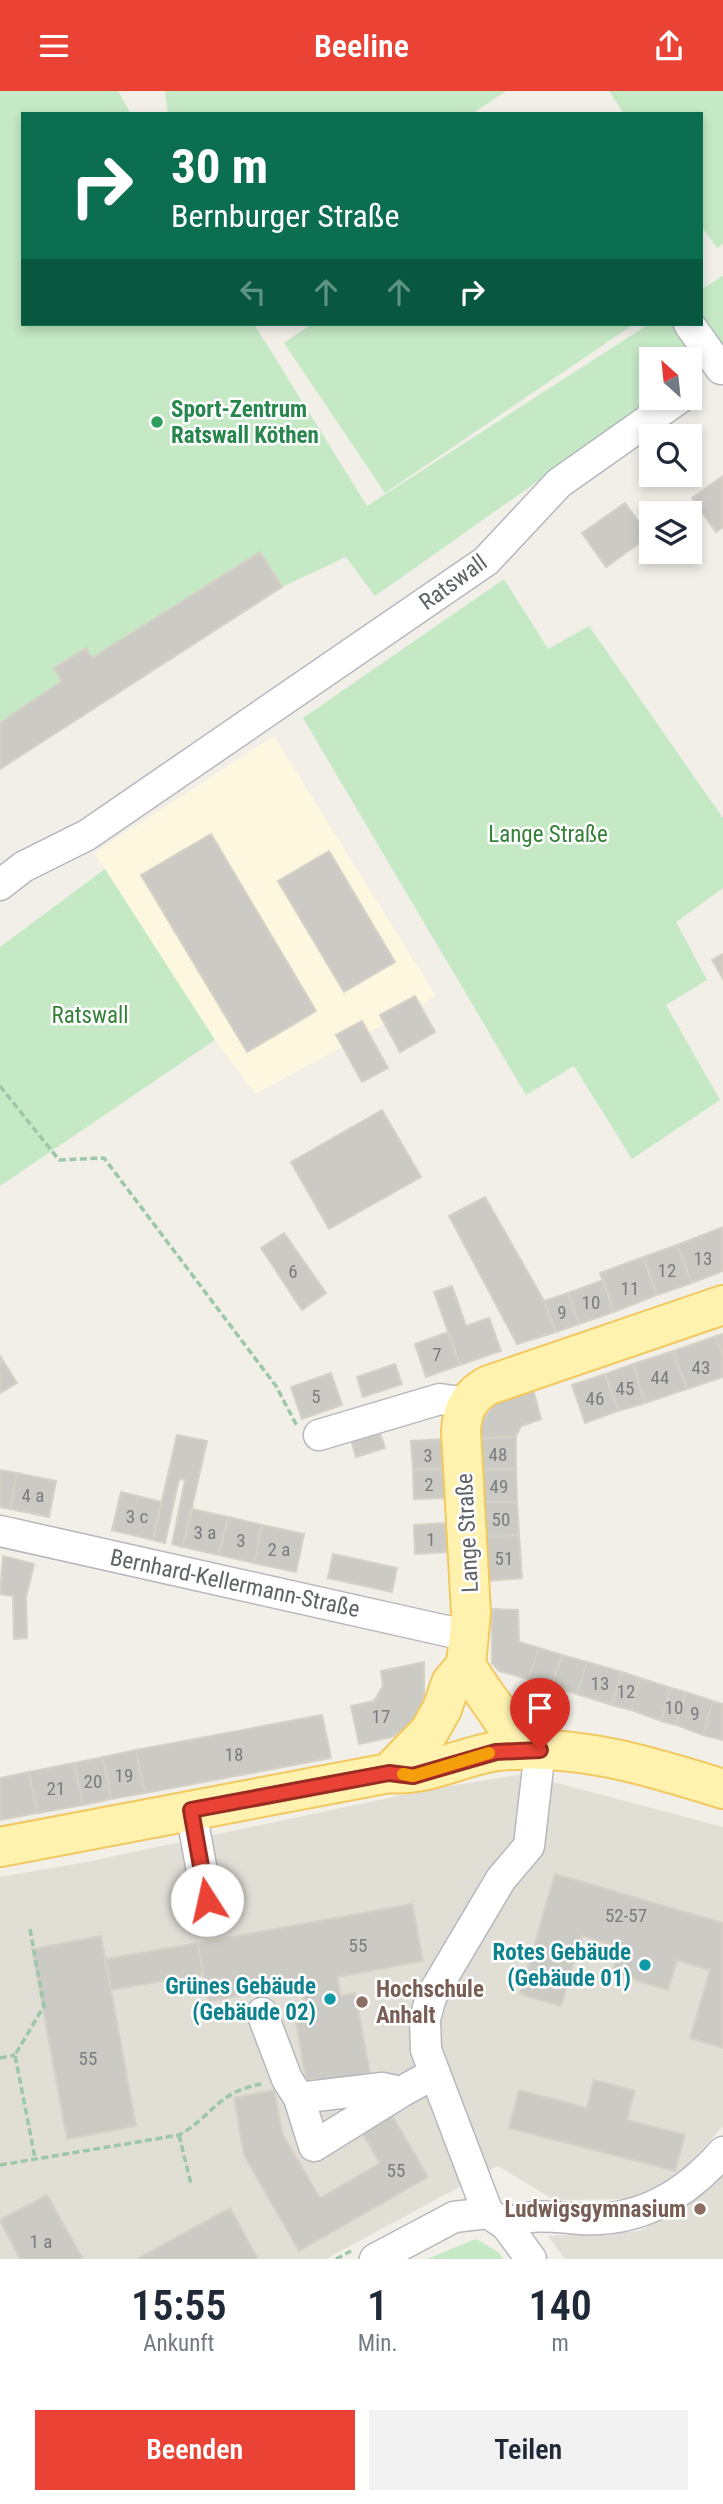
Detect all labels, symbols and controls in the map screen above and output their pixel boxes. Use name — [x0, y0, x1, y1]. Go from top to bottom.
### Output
icon: menu — [35, 27, 73, 65]
text: Beeline — [314, 27, 409, 65]
icon: share — [650, 27, 688, 65]
text: 30 m — [171, 138, 268, 195]
icon: right — [56, 140, 147, 231]
text: Bernburger Straße — [171, 197, 400, 235]
icon: left — [234, 273, 272, 311]
icon: ahead — [307, 273, 345, 311]
icon: ahead — [380, 273, 418, 311]
icon: right — [453, 273, 491, 311]
north arrow — [639, 347, 702, 409]
map controls — [639, 347, 702, 564]
place label: Sport-Zentrum Ratswall Köthen — [171, 396, 319, 449]
marker: Sport-Zentrum Ratswall Köthen — [149, 414, 165, 430]
button: search — [639, 424, 702, 487]
button: layers — [639, 501, 702, 564]
street label: Ratswall — [414, 549, 492, 616]
park label: Lange Straße — [488, 821, 608, 848]
park label: Ratswall — [51, 1002, 129, 1029]
house number: 13 — [694, 1247, 712, 1270]
house number: 12 — [658, 1259, 676, 1282]
house number: 6 — [288, 1260, 298, 1283]
house number: 11 — [621, 1277, 639, 1300]
house number: 10 — [582, 1291, 600, 1314]
house number: 9 — [557, 1301, 567, 1324]
house number: 7 — [432, 1343, 442, 1366]
house number: 43 — [692, 1356, 710, 1379]
house number: 44 — [651, 1366, 669, 1389]
house number: 45 — [616, 1377, 634, 1400]
house number: 5 — [311, 1385, 321, 1408]
house number: 46 — [586, 1387, 604, 1410]
house number: 48 — [489, 1443, 507, 1466]
house number: 3 — [423, 1444, 433, 1467]
house number: 2 — [424, 1473, 434, 1496]
street label: Lange Straße — [451, 1473, 484, 1593]
house number: 49 — [490, 1475, 508, 1498]
house number: 4 a — [22, 1484, 44, 1507]
house number: 3 c — [126, 1505, 148, 1528]
house number: 50 — [492, 1508, 510, 1531]
house number: 3 a — [194, 1521, 216, 1544]
house number: 1 — [426, 1528, 436, 1551]
house number: 3 — [236, 1529, 246, 1552]
house number: 2 a — [268, 1538, 290, 1561]
street label: Bernhard-Kellermann-Straße — [108, 1544, 362, 1623]
house number: 51 — [495, 1547, 513, 1570]
house number: 13 — [591, 1672, 609, 1695]
pin — [510, 1678, 570, 1750]
house number: 12 — [617, 1680, 635, 1703]
icon: arrive — [521, 1689, 559, 1727]
house number: 10 — [665, 1696, 683, 1719]
house number: 9 — [690, 1702, 700, 1725]
house number: 17 — [372, 1705, 390, 1728]
house number: 18 — [225, 1743, 243, 1766]
house number: 19 — [115, 1764, 133, 1787]
house number: 20 — [84, 1770, 102, 1793]
house number: 21 — [47, 1777, 65, 1800]
position arrow — [170, 1863, 244, 1937]
house number: 52-57 — [605, 1904, 647, 1927]
house number: 55 — [349, 1934, 367, 1957]
place label: Rotes Gebäude (Gebäude 01) — [493, 1939, 631, 1992]
marker: Rotes Gebäude (Gebäude 01) — [637, 1957, 653, 1973]
place label: Grünes Gebäude (Gebäude 02) — [165, 1973, 316, 2026]
place label: Hochschule Anhalt — [376, 1976, 484, 2029]
marker: Grünes Gebäude (Gebäude 02) — [322, 1991, 338, 2007]
marker: Hochschule Anhalt — [354, 1994, 370, 2010]
house number: 55 — [79, 2047, 97, 2070]
house number: 55 — [387, 2159, 405, 2182]
place label: Ludwigsgymnasium — [504, 2196, 686, 2223]
marker: Ludwigsgymnasium — [692, 2201, 708, 2217]
house number: 1 a — [30, 2230, 52, 2253]
text: 15:55 — [131, 2281, 227, 2330]
text: 1 — [367, 2281, 388, 2330]
text: 140 — [529, 2281, 592, 2330]
text: Ankunft — [143, 2330, 214, 2357]
text: Min. — [358, 2330, 398, 2357]
text: m — [552, 2330, 569, 2357]
button: Beenden — [35, 2410, 355, 2490]
button: Teilen — [369, 2410, 688, 2490]

